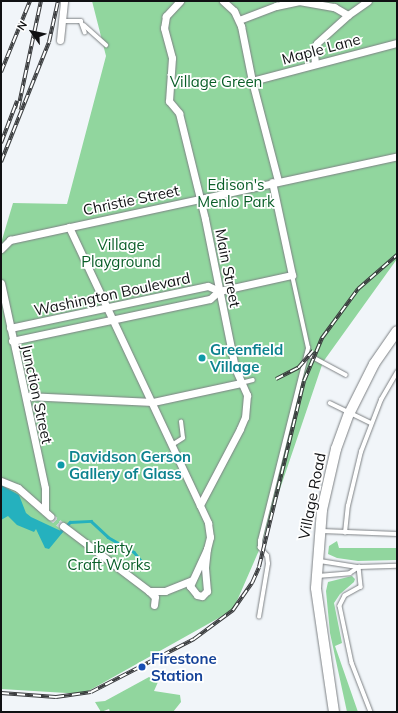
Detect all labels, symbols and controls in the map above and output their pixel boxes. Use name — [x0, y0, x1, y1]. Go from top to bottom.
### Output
north arrow — [12, 12, 52, 52]
text: N — [14, 18, 30, 33]
street label: Maple Lane — [280, 30, 362, 68]
park label: Village Green — [170, 73, 262, 91]
park label: Edison's Menlo Park — [197, 175, 275, 210]
street label: Christie Street — [81, 181, 181, 219]
street label: Main Street — [212, 227, 244, 309]
park label: Village Playground — [81, 235, 161, 270]
street label: Washington Boulevard — [32, 269, 192, 319]
place label: Greenfield Village — [210, 340, 283, 375]
street label: Junction Street — [18, 343, 56, 445]
marker: Greenfield Village — [197, 353, 207, 363]
place label: Davidson Gerson Gallery of Glass — [69, 447, 191, 482]
street label: Village Road — [295, 451, 329, 541]
marker: Davidson Gerson Gallery of Glass — [56, 460, 66, 470]
park label: Liberty Craft Works — [67, 538, 151, 573]
place label: Firestone Station — [151, 649, 217, 684]
marker: Firestone Station — [136, 661, 148, 673]

